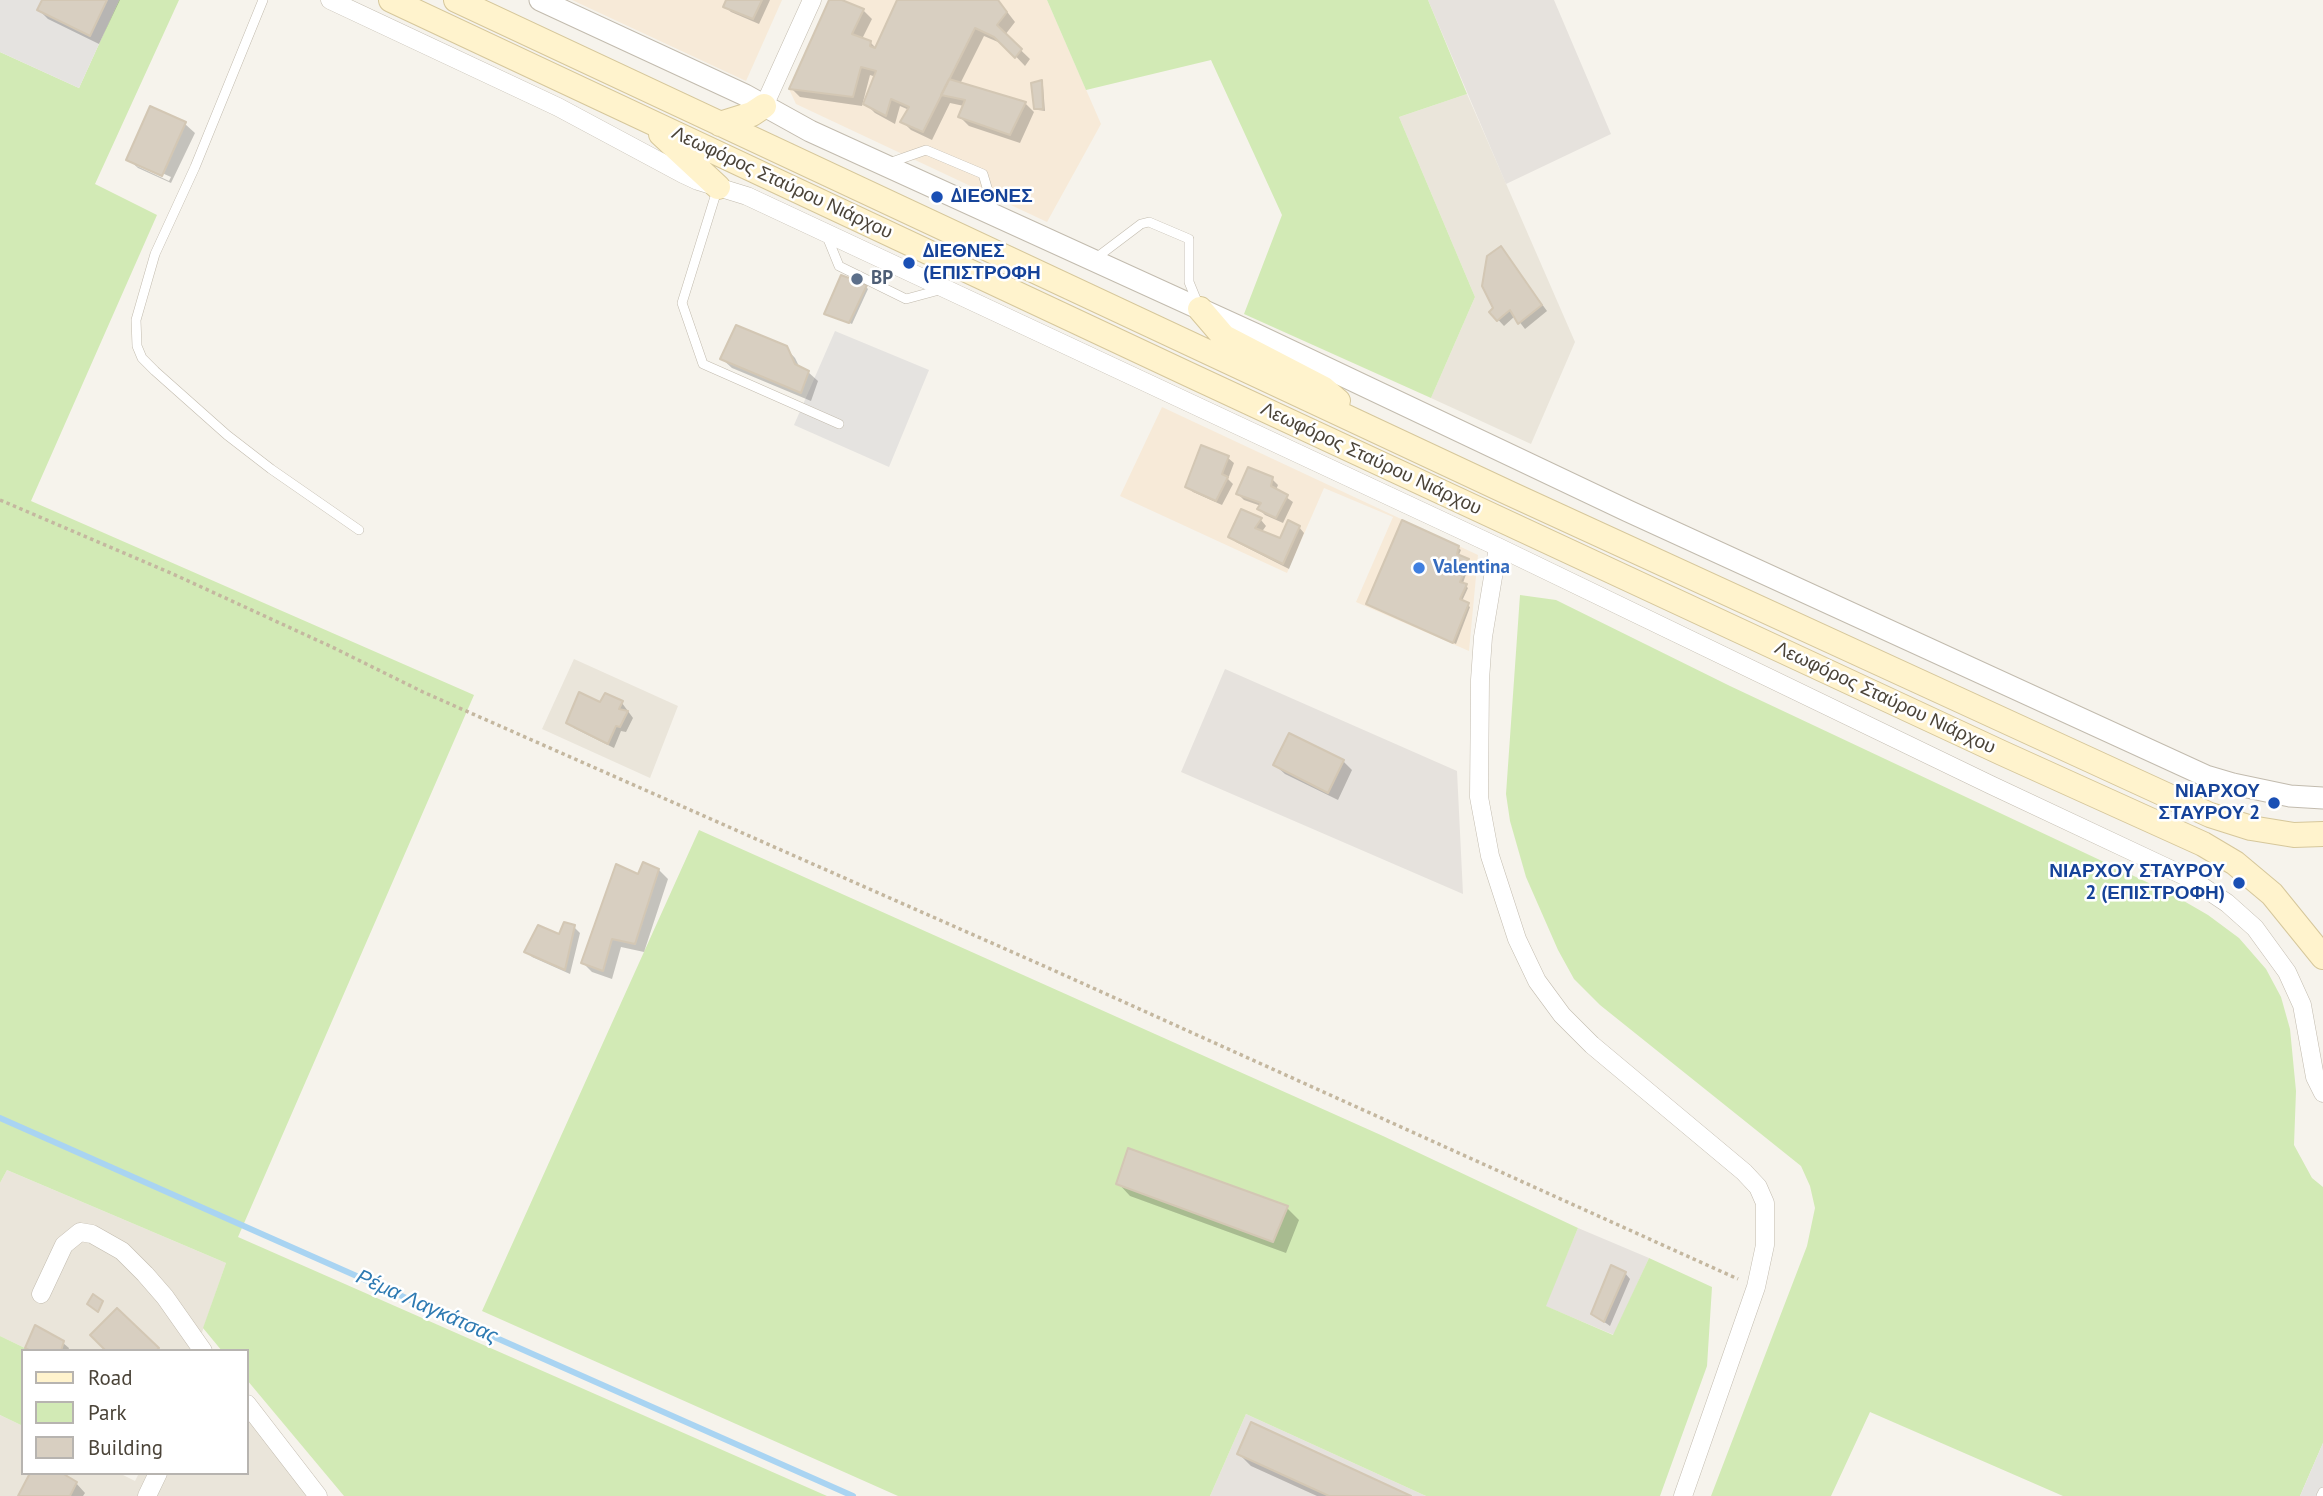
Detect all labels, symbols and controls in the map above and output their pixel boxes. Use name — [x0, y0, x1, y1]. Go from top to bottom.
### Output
street label: Λεωφόρος Σταύρου Νιάρχου — [668, 122, 896, 244]
place label: ΔΙΕΘΝΕΣ — [951, 186, 1033, 208]
marker: ΔΙΕΘΝΕΣ — [929, 189, 945, 205]
place label: ΔΙΕΘΝΕΣ (ΕΠΙΣΤΡΟΦΗ — [923, 241, 1041, 285]
marker: ΔΙΕΘΝΕΣ (ΕΠΙΣΤΡΟΦΗ — [901, 255, 917, 271]
place label: BP — [871, 268, 893, 290]
marker: BP — [849, 271, 865, 287]
street label: Λεωφόρος Σταύρου Νιάρχου — [1257, 398, 1485, 520]
place label: Valentina — [1433, 557, 1510, 579]
marker: Valentina — [1411, 560, 1427, 576]
street label: Λεωφόρος Σταύρου Νιάρχου — [1771, 637, 1999, 759]
place label: ΝΙΑΡΧΟΥ ΣΤΑΥΡΟΥ 2 — [2159, 781, 2260, 825]
marker: ΝΙΑΡΧΟΥ ΣΤΑΥΡΟΥ 2 — [2266, 795, 2282, 811]
place label: ΝΙΑΡΧΟΥ ΣΤΑΥΡΟΥ 2 (ΕΠΙΣΤΡΟΦΗ) — [2049, 861, 2225, 905]
marker: ΝΙΑΡΧΟΥ ΣΤΑΥΡΟΥ 2 (ΕΠΙΣΤΡΟΦΗ) — [2231, 875, 2247, 891]
water label: Ρέμα Λαγκάτσας — [352, 1264, 502, 1350]
legend — [21, 1349, 248, 1475]
text: Road — [88, 1364, 132, 1391]
text: Park — [88, 1399, 127, 1426]
text: Building — [88, 1434, 163, 1461]

